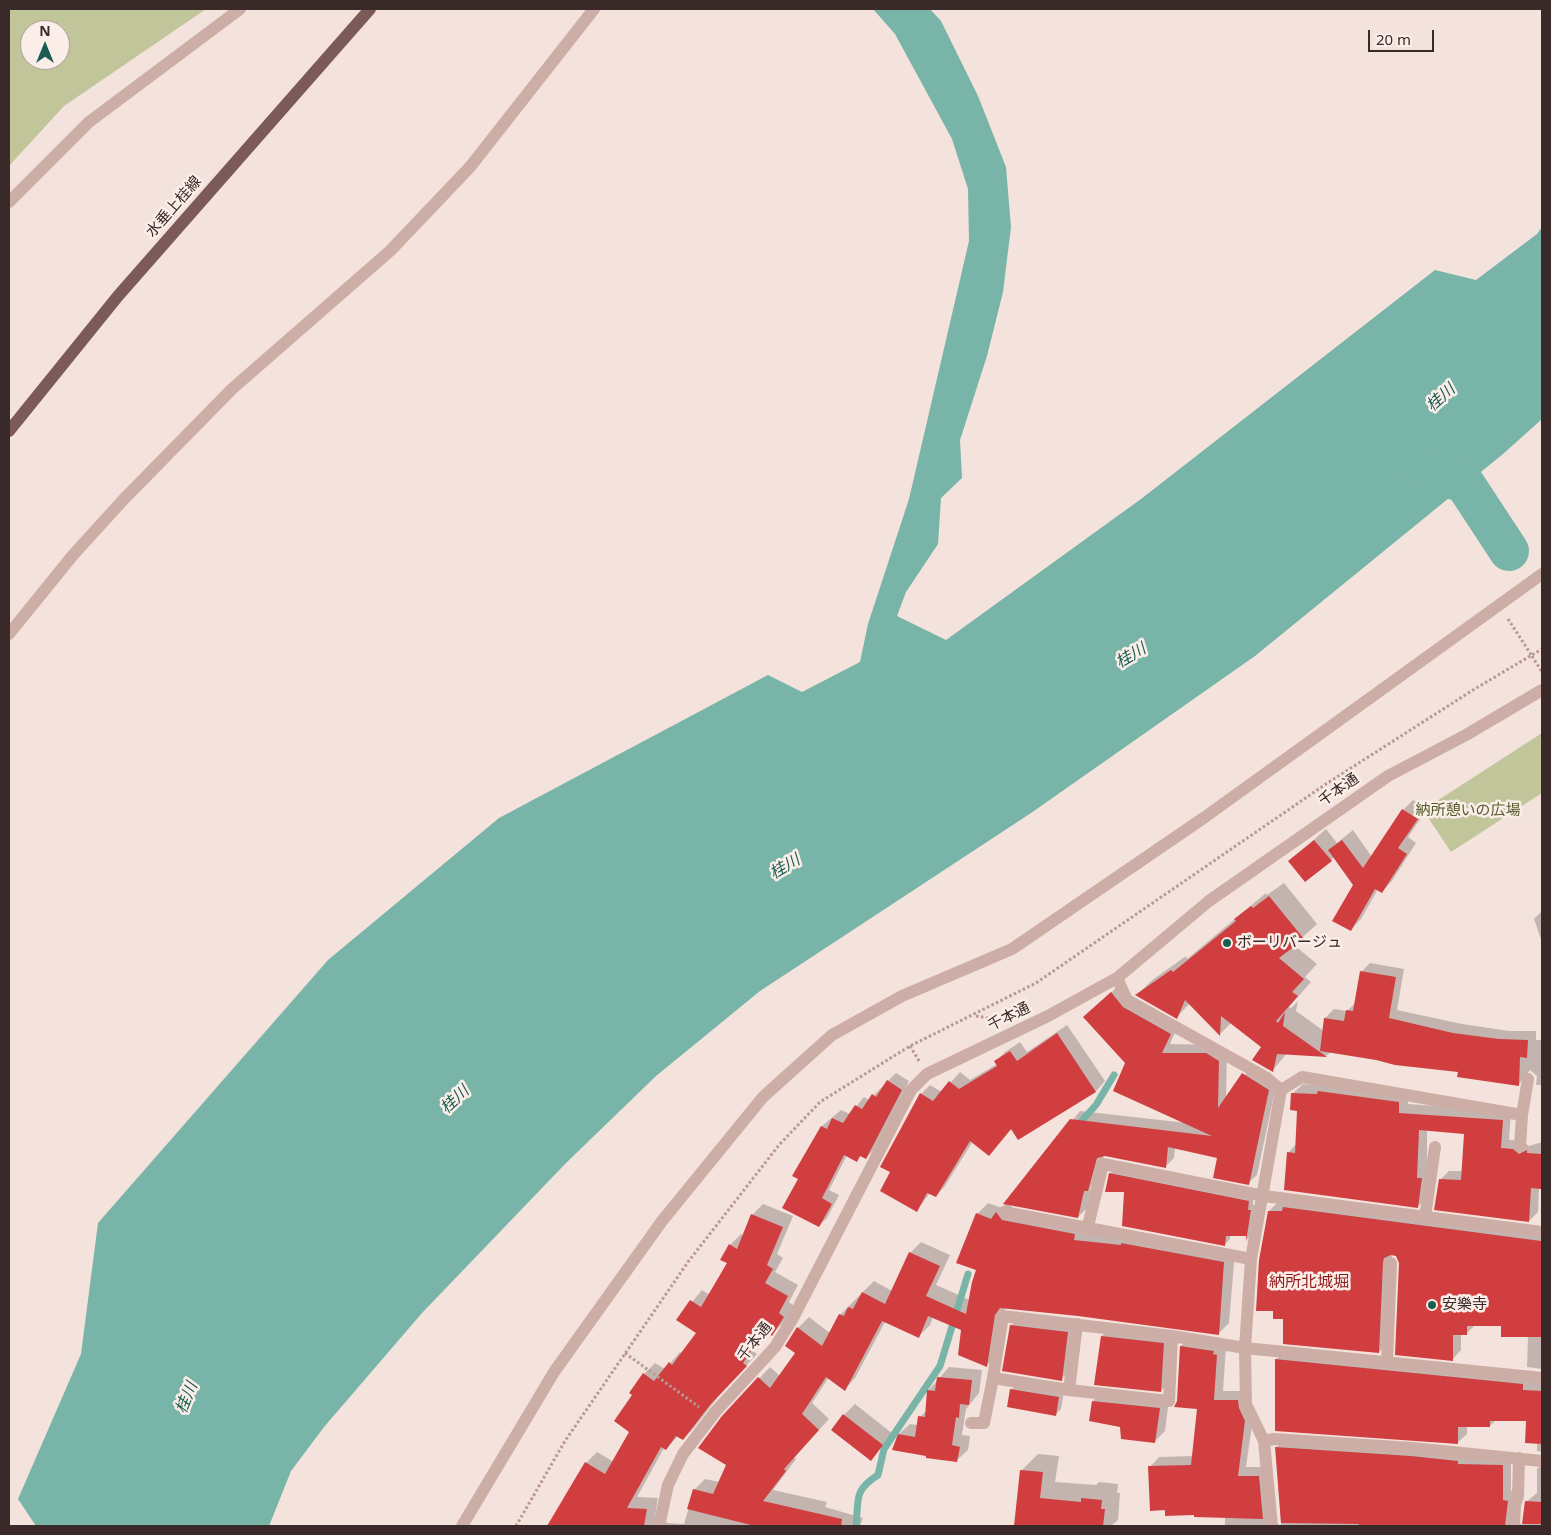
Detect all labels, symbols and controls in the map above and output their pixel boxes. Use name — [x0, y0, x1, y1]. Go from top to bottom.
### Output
north arrow — [20, 20, 70, 70]
scale bar — [1371, 20, 1437, 52]
text: N — [39, 21, 51, 40]
text: 20 m — [1376, 29, 1411, 49]
street label: 水垂上桂線 — [143, 173, 205, 241]
water label: 桂川 — [1423, 380, 1459, 416]
water label: 桂川 — [1112, 640, 1150, 672]
street label: 千本通 — [1315, 770, 1363, 810]
park label: 納所憩いの広場 — [1416, 802, 1520, 820]
water label: 桂川 — [766, 851, 804, 883]
place label: ボーリバージュ — [1237, 934, 1342, 952]
marker: ボーリバージュ — [1221, 937, 1233, 949]
street label: 千本通 — [985, 999, 1033, 1035]
water label: 桂川 — [437, 1082, 473, 1118]
district label: 納所北城堀 — [1269, 1272, 1349, 1292]
place label: 安樂寺 — [1442, 1296, 1487, 1314]
marker: 安樂寺 — [1426, 1299, 1438, 1311]
street label: 千本通 — [734, 1319, 776, 1365]
water label: 桂川 — [172, 1380, 202, 1416]

